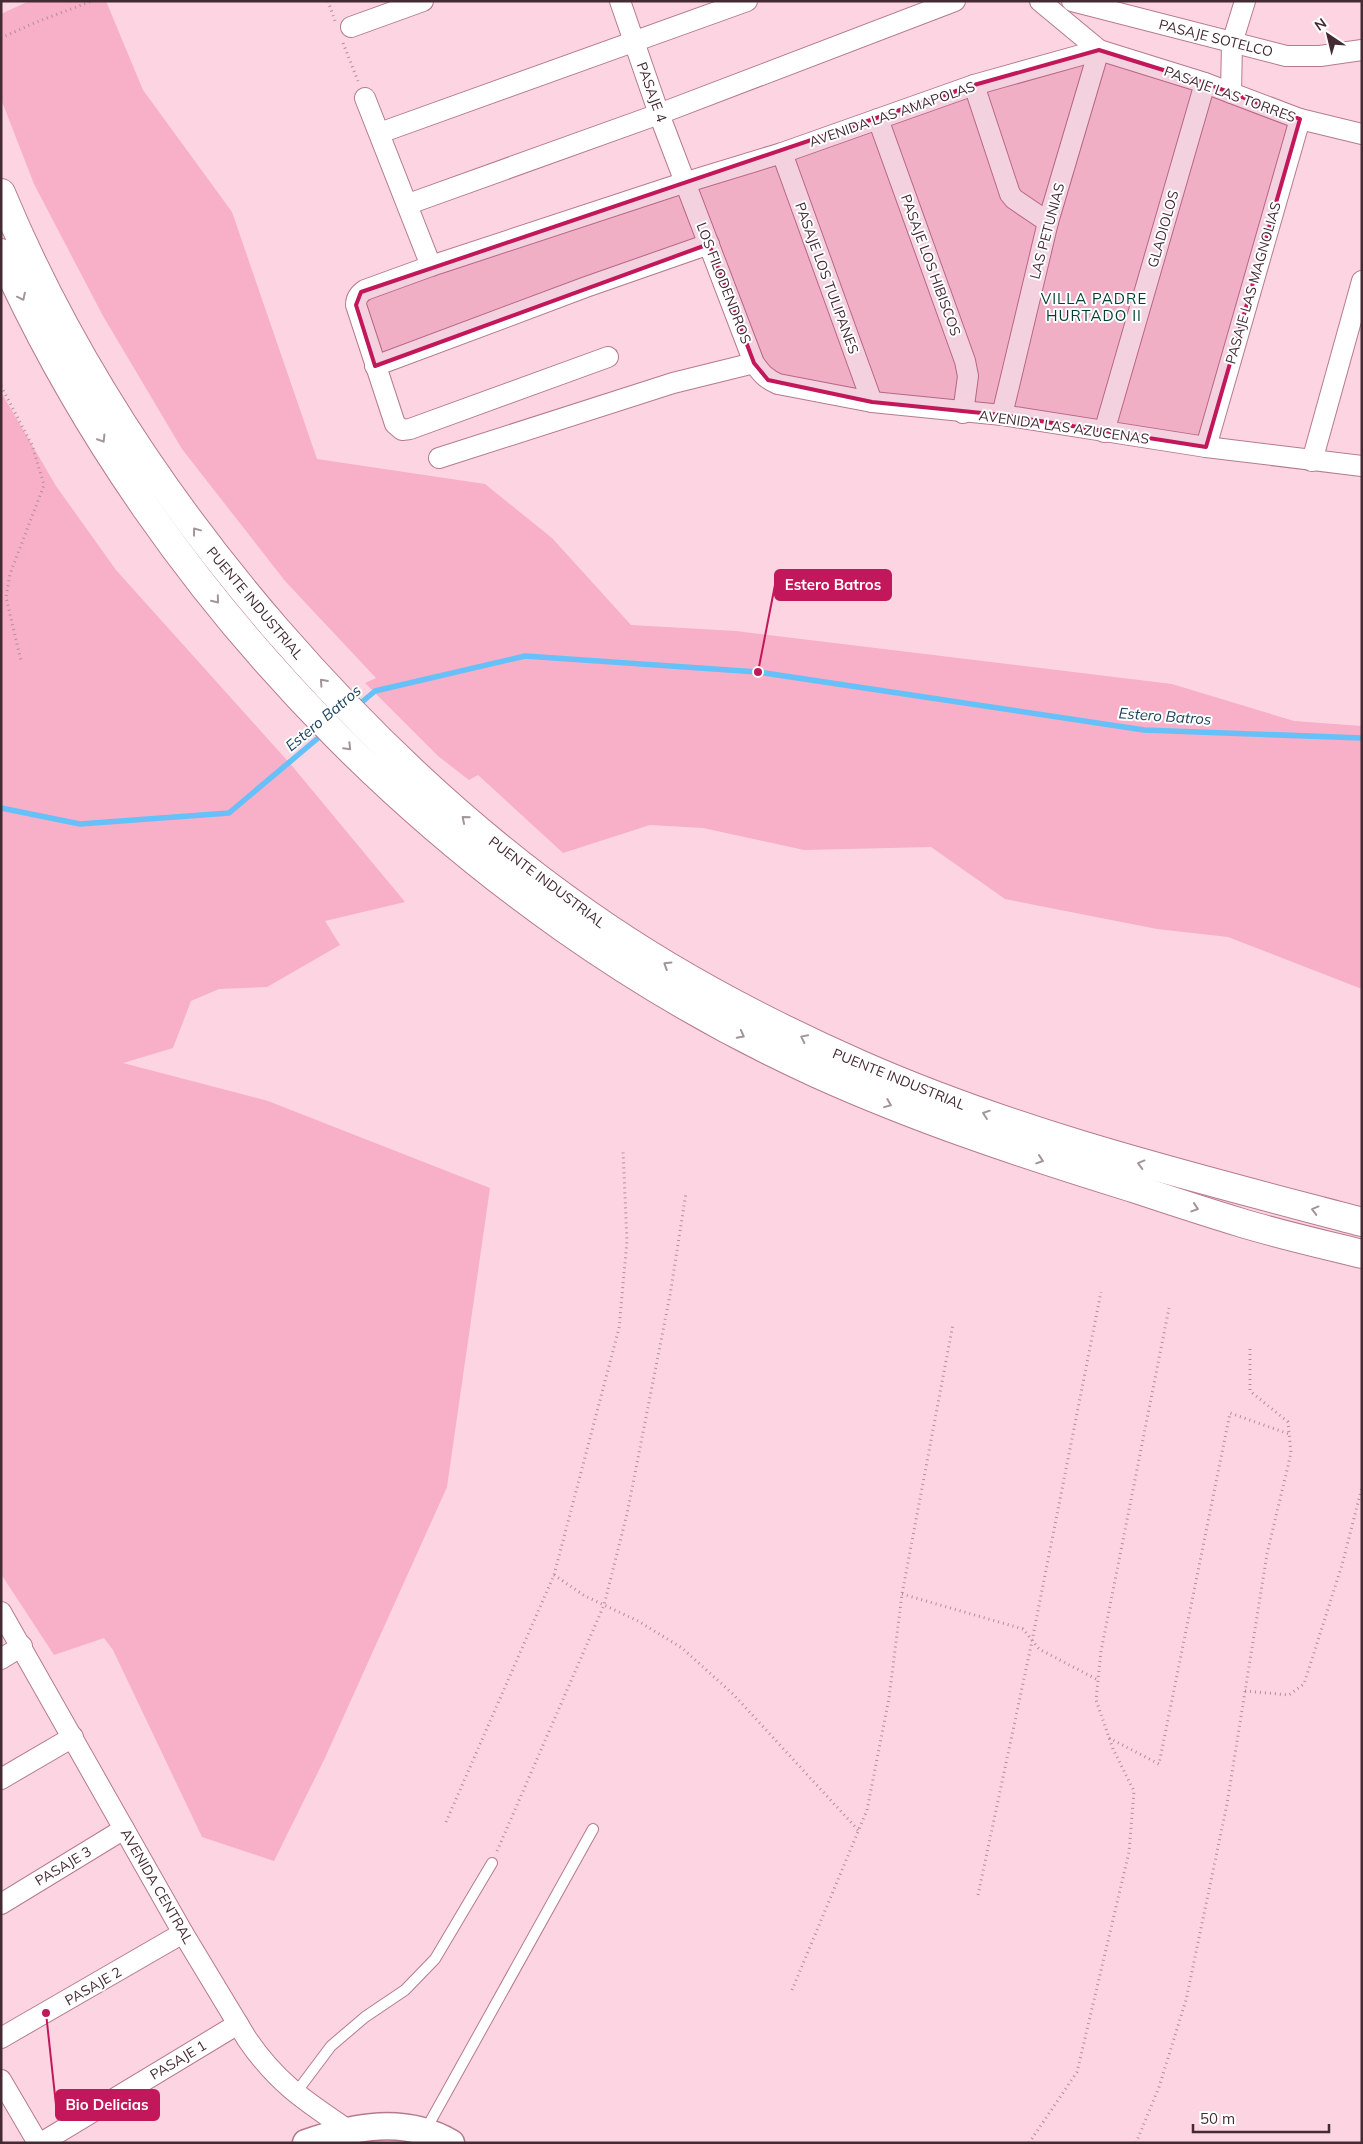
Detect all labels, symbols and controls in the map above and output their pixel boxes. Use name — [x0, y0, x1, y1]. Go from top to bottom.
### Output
north arrow — [1303, 10, 1353, 60]
text: N — [1311, 14, 1330, 35]
street label: PASAJE SOTELCO — [1157, 15, 1275, 61]
street label: PASAJE 4 — [633, 60, 671, 125]
street label: PASAJE LAS TORRES — [1162, 62, 1299, 126]
street label: AVENIDA LAS AMAPOLAS — [807, 77, 978, 151]
street label: LAS PETUNIAS — [1026, 181, 1069, 281]
street label: GLADIOLOS — [1143, 188, 1183, 270]
street label: PASAJE LOS HIBISCOS — [897, 192, 965, 339]
street label: PASAJE LOS TULIPANES — [791, 200, 863, 357]
street label: PASAJE LAS MAGNOLIAS — [1221, 200, 1285, 366]
street label: LOS FILODENDROS — [693, 220, 756, 346]
district label: VILLA PADRE HURTADO II — [1041, 289, 1147, 325]
one-way arrow — [16, 292, 26, 301]
street label: AVENIDA LAS AZUCENAS — [978, 406, 1151, 448]
one-way arrow — [95, 434, 105, 443]
one-way arrow — [193, 527, 202, 537]
street label: PUENTE INDUSTRIAL — [203, 543, 308, 663]
callout: Estero Batros — [775, 570, 891, 600]
text: Estero Batros — [785, 575, 881, 594]
one-way arrow — [210, 594, 219, 604]
one-way arrow — [320, 679, 329, 688]
water label: Estero Batros — [281, 681, 365, 755]
water label: Estero Batros — [1118, 703, 1212, 729]
one-way arrow — [342, 741, 351, 750]
one-way arrow — [461, 816, 470, 825]
street label: PUENTE INDUSTRIAL — [485, 832, 609, 932]
one-way arrow — [664, 962, 673, 972]
one-way arrow — [735, 1029, 744, 1039]
one-way arrow — [800, 1034, 809, 1044]
street label: PUENTE INDUSTRIAL — [830, 1044, 968, 1114]
one-way arrow — [883, 1097, 892, 1108]
one-way arrow — [982, 1110, 991, 1120]
one-way arrow — [1036, 1154, 1044, 1164]
one-way arrow — [1137, 1159, 1145, 1169]
one-way arrow — [1191, 1202, 1199, 1212]
one-way arrow — [1310, 1205, 1319, 1216]
street label: AVENIDA CENTRAL — [117, 1825, 197, 1947]
street label: PASAJE 3 — [32, 1842, 94, 1890]
street label: PASAJE 2 — [61, 1963, 125, 2009]
street label: PASAJE 1 — [147, 2036, 209, 2084]
callout: Bio Delicias — [56, 2090, 159, 2120]
text: Bio Delicias — [65, 2095, 149, 2114]
scale bar — [1193, 2102, 1329, 2134]
text: 50 m — [1200, 2109, 1235, 2128]

